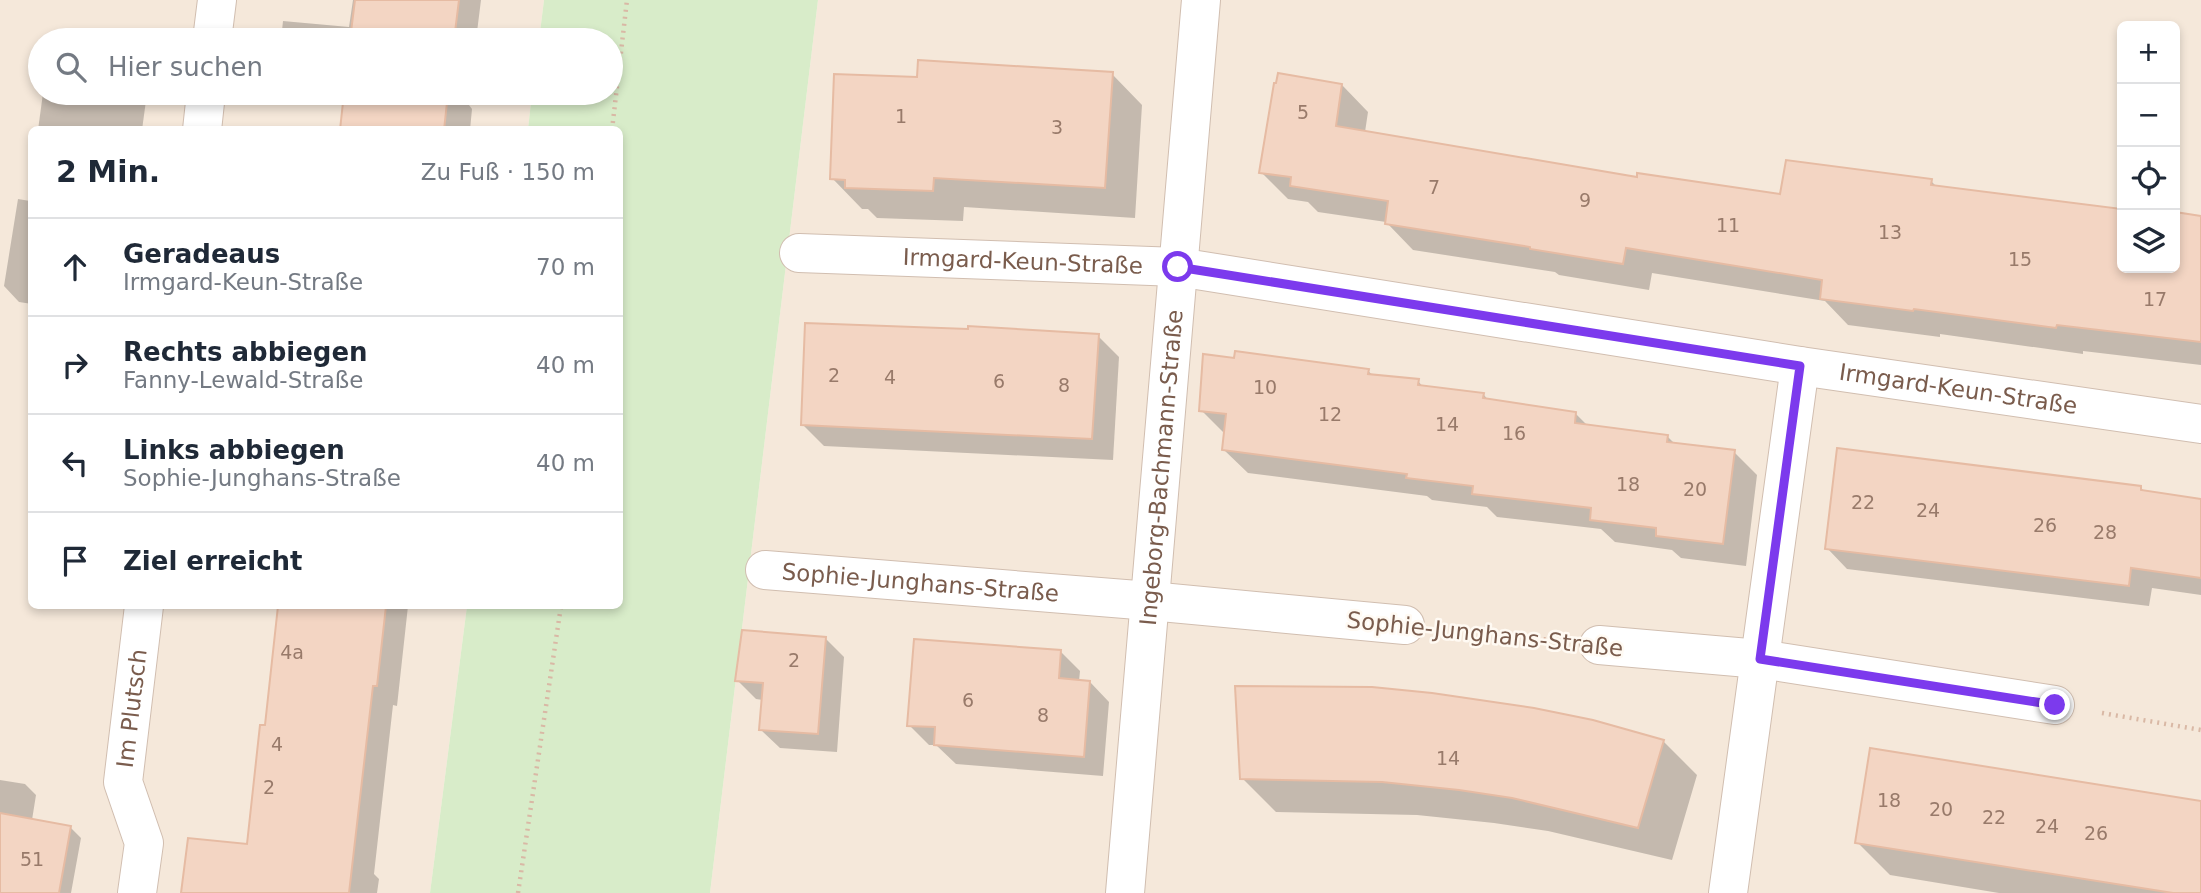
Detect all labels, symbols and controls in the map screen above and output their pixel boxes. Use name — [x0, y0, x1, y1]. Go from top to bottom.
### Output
map controls — [2117, 21, 2180, 273]
button: + — [2117, 21, 2180, 84]
search box — [28, 28, 623, 105]
icon: search — [52, 48, 90, 86]
text: Hier suchen — [108, 52, 263, 82]
button: − — [2117, 84, 2180, 147]
house number: 5 — [1297, 101, 1309, 123]
house number: 1 — [895, 105, 907, 127]
house number: 3 — [1051, 116, 1063, 138]
button: locate — [2117, 147, 2180, 210]
text: 2 Min. — [56, 154, 160, 189]
text: Zu Fuß · 150 m — [421, 159, 595, 185]
house number: 7 — [1428, 176, 1440, 198]
house number: 9 — [1579, 189, 1591, 211]
button: layers — [2117, 210, 2180, 273]
house number: 11 — [1716, 214, 1740, 236]
house number: 13 — [1878, 221, 1902, 243]
text: Geradeaus — [123, 239, 280, 269]
street label: Irmgard-Keun-Straße — [902, 244, 1143, 279]
icon: ahead — [56, 248, 94, 286]
house number: 15 — [2008, 248, 2032, 270]
route start — [1162, 251, 1193, 282]
text: 70 m — [536, 254, 595, 280]
text: Irmgard-Keun-Straße — [123, 269, 363, 295]
house number: 17 — [2143, 288, 2167, 310]
street label: Ingeborg-Bachmann-Straße — [1135, 309, 1188, 627]
text: Rechts abbiegen — [123, 337, 368, 367]
icon: right — [56, 346, 94, 384]
text: 40 m — [536, 352, 595, 378]
street label: Irmgard-Keun-Straße — [1837, 359, 2079, 419]
house number: 2 — [828, 364, 840, 386]
house number: 4 — [884, 366, 896, 388]
text: Fanny-Lewald-Straße — [123, 367, 363, 393]
house number: 6 — [993, 370, 1005, 392]
house number: 8 — [1058, 374, 1070, 396]
house number: 10 — [1253, 376, 1277, 398]
house number: 12 — [1318, 403, 1342, 425]
house number: 14 — [1435, 413, 1459, 435]
house number: 16 — [1502, 422, 1526, 444]
text: Links abbiegen — [123, 435, 345, 465]
icon: left — [56, 444, 94, 482]
text: 40 m — [536, 450, 595, 476]
text: Sophie-Junghans-Straße — [123, 465, 401, 491]
house number: 18 — [1616, 473, 1640, 495]
house number: 20 — [1683, 478, 1707, 500]
house number: 22 — [1851, 491, 1875, 513]
house number: 24 — [1916, 499, 1940, 521]
house number: 26 — [2033, 514, 2057, 536]
house number: 28 — [2093, 521, 2117, 543]
icon: arrive — [56, 542, 94, 580]
text: Ziel erreicht — [123, 546, 303, 576]
street label: Sophie-Junghans-Straße — [781, 558, 1060, 607]
street label: Sophie-Junghans-Straße — [1345, 607, 1625, 661]
house number: 4a — [280, 641, 304, 663]
street label: Im Plutsch — [112, 648, 152, 769]
house number: 2 — [788, 649, 800, 671]
house number: 6 — [962, 689, 974, 711]
route end — [2039, 689, 2070, 720]
house number: 8 — [1037, 704, 1049, 726]
house number: 4 — [271, 733, 283, 755]
house number: 14 — [1436, 747, 1460, 769]
house number: 2 — [263, 776, 275, 798]
house number: 18 — [1877, 789, 1901, 811]
house number: 20 — [1929, 798, 1953, 820]
house number: 22 — [1982, 806, 2006, 828]
house number: 24 — [2035, 815, 2059, 837]
house number: 26 — [2084, 822, 2108, 844]
house number: 51 — [20, 848, 44, 870]

